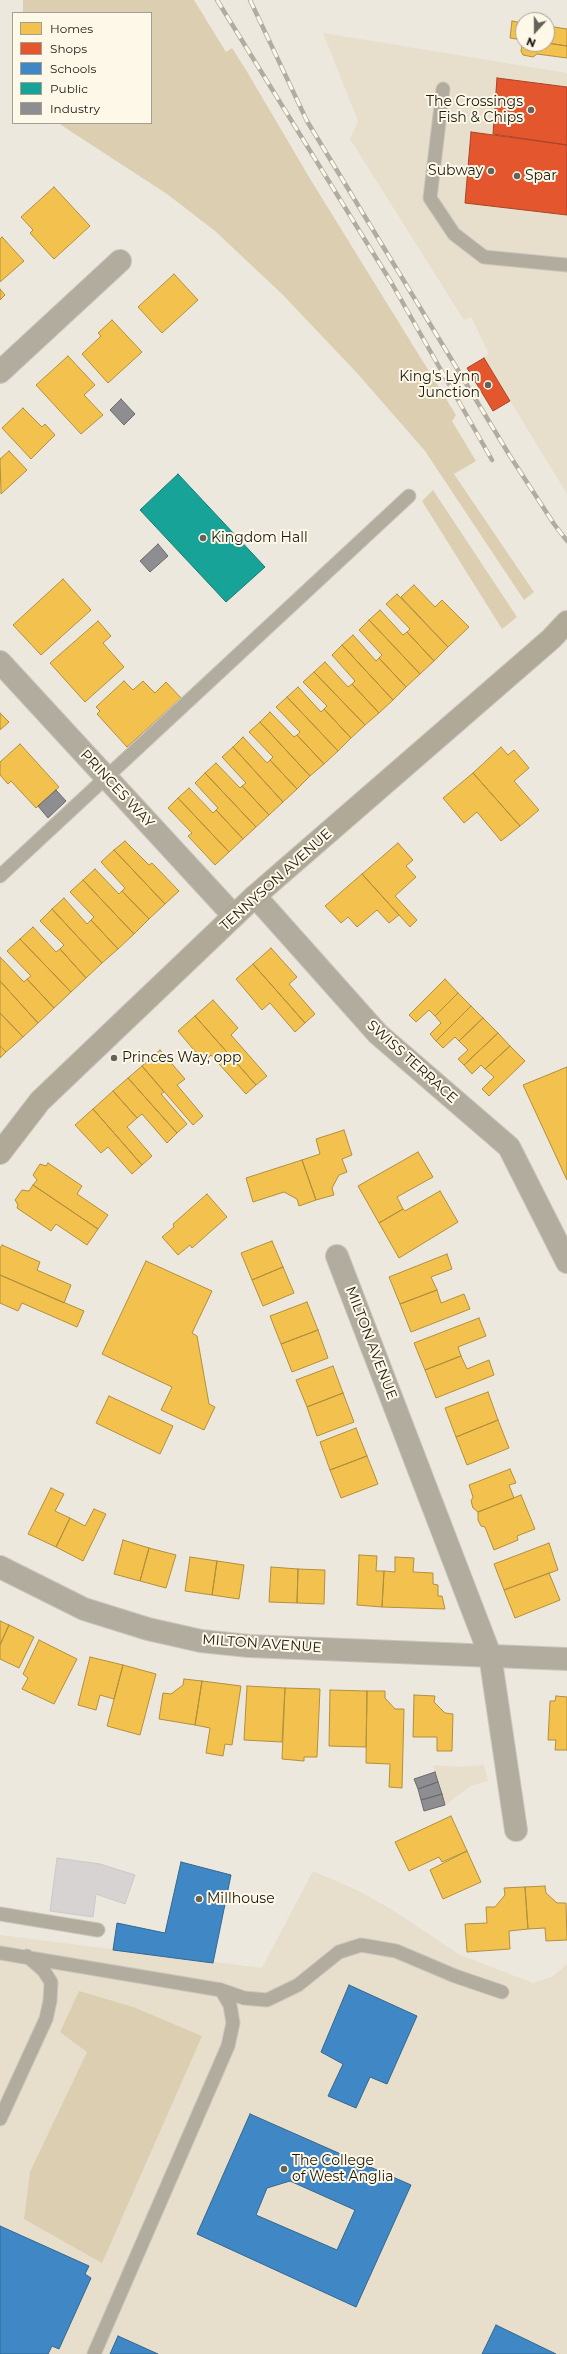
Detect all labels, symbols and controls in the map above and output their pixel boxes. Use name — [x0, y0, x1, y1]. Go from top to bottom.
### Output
legend — [12, 12, 152, 124]
north arrow — [515, 12, 555, 52]
text: Homes — [50, 21, 93, 36]
text: N — [524, 34, 538, 50]
text: Shops — [50, 41, 87, 56]
text: Schools — [50, 61, 96, 76]
text: Public — [50, 81, 88, 96]
place label: The Crossings Fish & Chips — [426, 94, 523, 126]
text: Industry — [50, 101, 100, 116]
marker: The Crossings Fish & Chips — [526, 105, 536, 115]
place label: Subway — [428, 163, 483, 179]
marker: Subway — [486, 166, 496, 176]
place label: Spar — [525, 168, 557, 184]
marker: Spar — [512, 171, 522, 181]
place label: King's Lynn Junction — [399, 369, 480, 402]
marker: King's Lynn Junction — [483, 380, 493, 390]
place label: Kingdom Hall — [211, 530, 308, 546]
marker: Kingdom Hall — [198, 533, 208, 543]
street label: PRINCES WAY — [77, 747, 157, 831]
street label: TENNYSON AVENUE — [217, 825, 335, 935]
street label: SWISS TERRACE — [363, 1017, 461, 1107]
place label: Princes Way, opp — [122, 1050, 241, 1066]
marker: Princes Way, opp — [109, 1053, 119, 1063]
street label: MILTON AVENUE — [342, 1284, 400, 1402]
street label: MILTON AVENUE — [202, 1631, 322, 1657]
place label: Millhouse — [207, 1891, 275, 1907]
marker: Millhouse — [194, 1894, 204, 1904]
place label: The College of West Anglia — [292, 2153, 393, 2186]
marker: The College of West Anglia — [279, 2164, 289, 2174]

